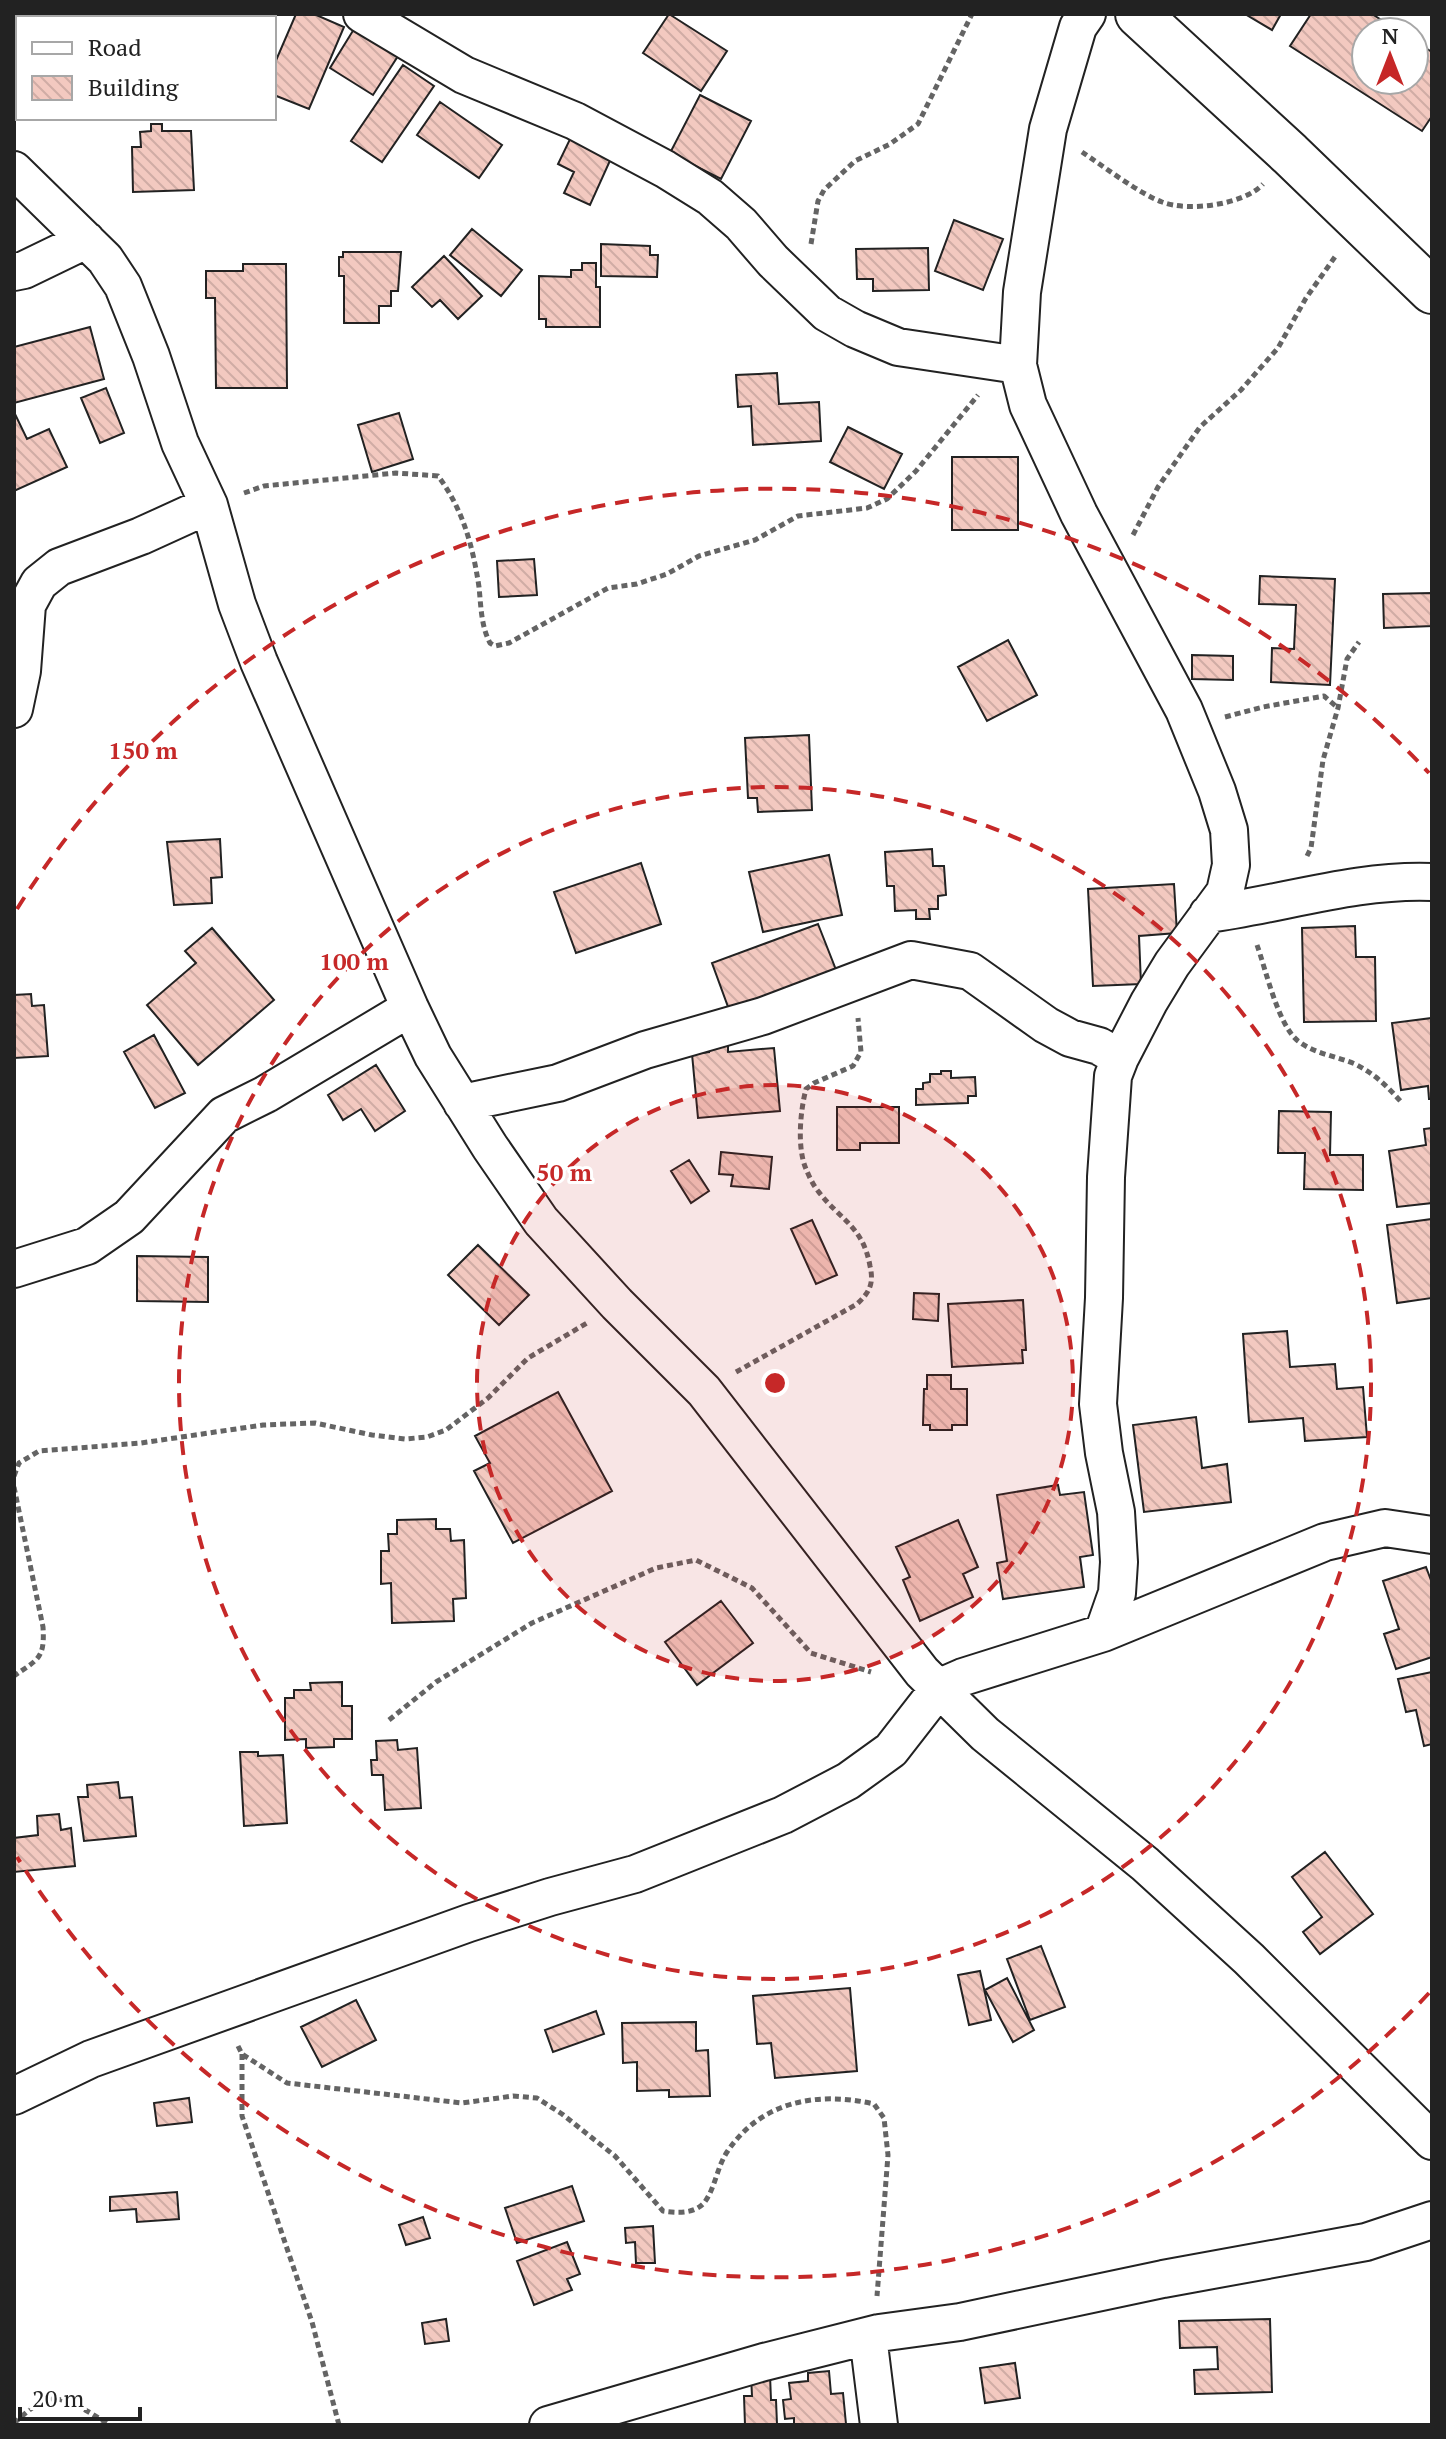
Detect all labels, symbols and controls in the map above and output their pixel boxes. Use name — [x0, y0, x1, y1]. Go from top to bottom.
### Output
legend — [16, 16, 276, 120]
north arrow — [1350, 16, 1430, 96]
text: N — [1382, 21, 1399, 50]
text: Road — [88, 31, 142, 63]
text: Building — [88, 71, 179, 103]
text: 150 m — [108, 734, 178, 766]
text: 100 m — [319, 945, 389, 977]
text: 50 m — [536, 1156, 592, 1188]
centre of rings — [761, 1369, 789, 1397]
scale bar — [20, 2371, 140, 2421]
text: 20 m — [32, 2382, 84, 2414]

